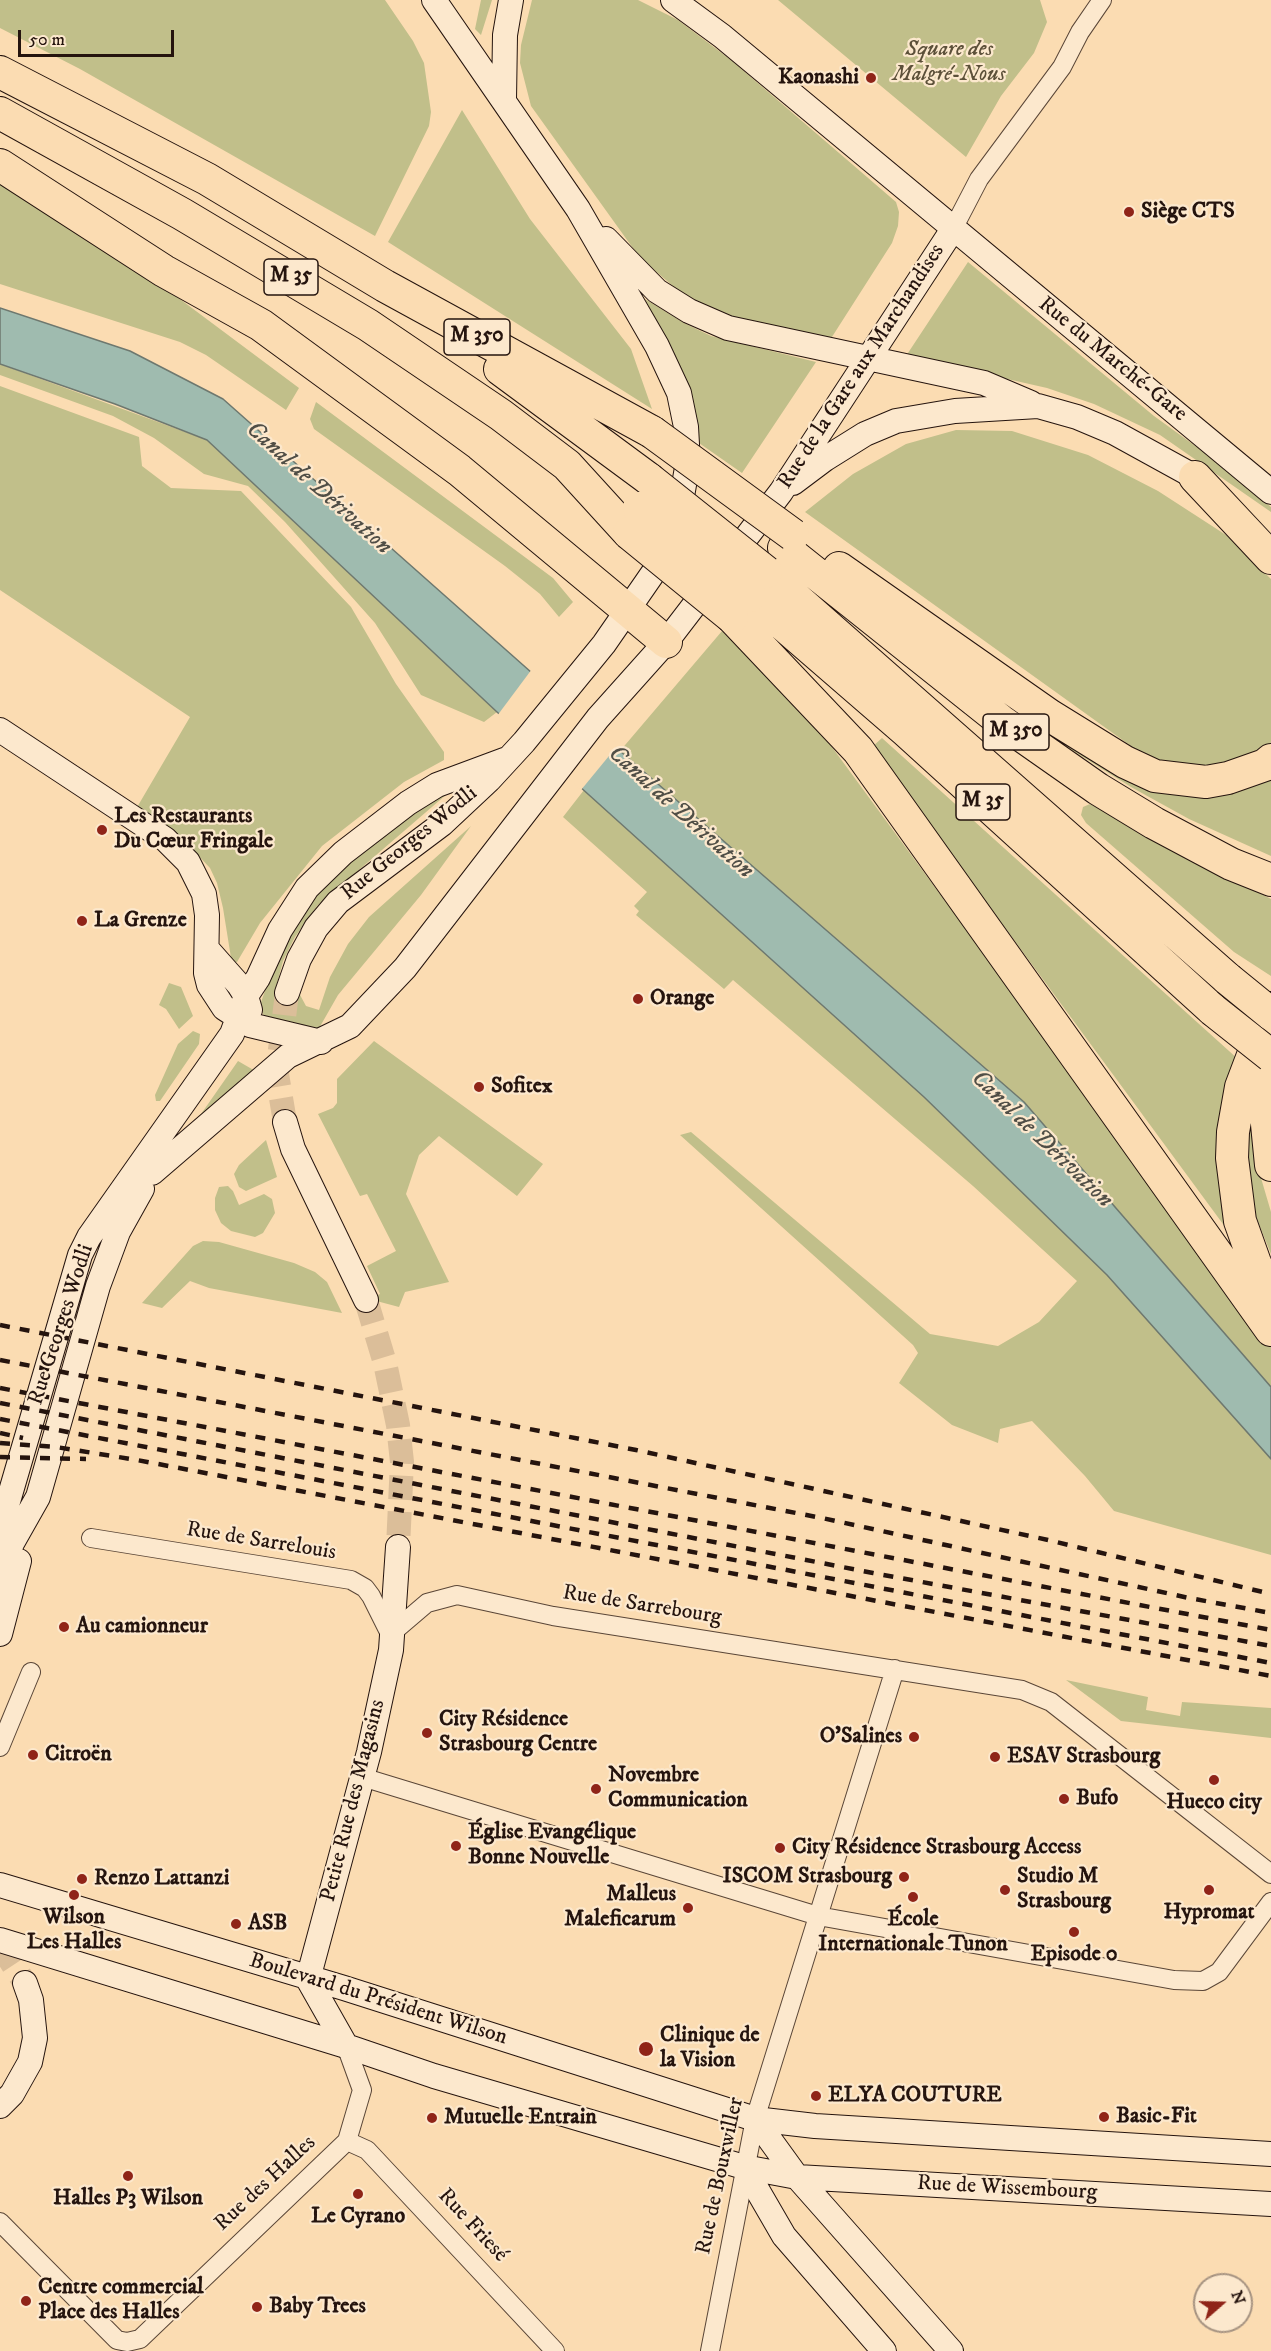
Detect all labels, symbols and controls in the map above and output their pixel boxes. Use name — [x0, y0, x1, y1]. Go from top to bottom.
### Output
scale bar — [21, 18, 177, 56]
text: 50 m — [29, 29, 65, 51]
park label: Square des Malgré-Nous — [893, 37, 1005, 88]
place label: Kaonashi — [778, 65, 859, 91]
marker: Kaonashi — [864, 71, 878, 85]
place label: Siège CTS — [1141, 199, 1235, 225]
marker: Siège CTS — [1122, 205, 1136, 219]
street label: Rue de la Gare aux Marchandises — [773, 240, 951, 494]
road number: M 35 — [264, 259, 318, 295]
street label: Rue du Marché-Gare — [1032, 292, 1192, 428]
road number: M 350 — [444, 319, 510, 355]
water label: Canal de Dérivation — [239, 416, 397, 562]
road number: M 350 — [983, 714, 1049, 750]
water label: Canal de Dérivation — [601, 740, 759, 886]
street label: Rue Georges Wodli — [337, 781, 483, 907]
road number: M 35 — [956, 784, 1010, 820]
place label: Les Restaurants Du Cœur Fringale — [114, 804, 273, 855]
marker: Les Restaurants Du Cœur Fringale — [95, 823, 109, 837]
place label: La Grenze — [94, 908, 187, 934]
marker: La Grenze — [75, 914, 89, 928]
place label: Orange — [650, 986, 714, 1012]
marker: Orange — [631, 992, 645, 1006]
water label: Canal de Dérivation — [964, 1065, 1118, 1215]
place label: Sofitex — [491, 1074, 553, 1100]
marker: Sofitex — [472, 1080, 486, 1094]
street label: Rue Georges Wodli — [24, 1241, 100, 1409]
street label: Rue de Sarrelouis — [184, 1517, 338, 1567]
street label: Rue de Sarrebourg — [561, 1580, 723, 1632]
place label: Au camionneur — [76, 1614, 208, 1640]
marker: Au camionneur — [57, 1620, 71, 1634]
street label: Petite Rue des Magasins — [316, 1697, 392, 1905]
place label: City Résidence Strasbourg Centre — [439, 1707, 597, 1759]
place label: O'Salines — [820, 1724, 902, 1750]
marker: City Résidence Strasbourg Centre — [420, 1726, 434, 1740]
marker: O'Salines — [907, 1730, 921, 1744]
place label: Citroën — [45, 1742, 112, 1768]
place label: ESAV Strasbourg — [1007, 1744, 1160, 1770]
marker: Citroën — [26, 1748, 40, 1762]
marker: ESAV Strasbourg — [988, 1750, 1002, 1764]
place label: Novembre Communication — [608, 1763, 748, 1814]
marker: Hueco city — [1207, 1773, 1221, 1787]
marker: Novembre Communication — [589, 1782, 603, 1796]
place label: Bufo — [1076, 1786, 1118, 1812]
place label: Hueco city — [1166, 1790, 1262, 1816]
marker: Bufo — [1057, 1792, 1071, 1806]
place label: Église Evangélique Bonne Nouvelle — [468, 1820, 636, 1872]
place label: City Résidence Strasbourg Access — [792, 1835, 1081, 1861]
marker: Église Evangélique Bonne Nouvelle — [449, 1839, 463, 1853]
marker: City Résidence Strasbourg Access — [773, 1841, 787, 1855]
place label: ISCOM Strasbourg — [723, 1864, 892, 1890]
place label: Studio M Strasbourg — [1017, 1864, 1111, 1916]
place label: Renzo Lattanzi — [94, 1866, 229, 1892]
marker: ISCOM Strasbourg — [897, 1870, 911, 1884]
marker: Renzo Lattanzi — [75, 1872, 89, 1886]
place label: Malleus Maleficarum — [564, 1882, 676, 1934]
marker: Studio M Strasbourg — [998, 1883, 1012, 1897]
marker: Hypromat — [1202, 1883, 1216, 1897]
marker: Wilson Les Halles — [67, 1888, 81, 1902]
marker: École Internationale Tunon — [906, 1890, 920, 1904]
place label: Hypromat — [1163, 1900, 1255, 1926]
marker: Malleus Maleficarum — [681, 1901, 695, 1915]
place label: Wilson Les Halles — [27, 1905, 121, 1957]
place label: École Internationale Tunon — [818, 1907, 1008, 1958]
place label: ASB — [248, 1911, 287, 1937]
marker: ASB — [229, 1917, 243, 1931]
marker: Episode 0 — [1067, 1925, 1081, 1939]
place label: Episode 0 — [1031, 1942, 1117, 1968]
street label: Boulevard du Président Wilson — [246, 1948, 510, 2052]
place label: Clinique de la Vision — [660, 2023, 759, 2074]
marker: Clinique de la Vision — [637, 2040, 655, 2058]
place label: ELYA COUTURE — [828, 2083, 1002, 2109]
marker: ELYA COUTURE — [809, 2089, 823, 2103]
street label: Rue de Bouxwiller — [691, 2095, 751, 2257]
place label: Basic-Fit — [1116, 2104, 1197, 2130]
place label: Mutuelle Entrain — [444, 2105, 597, 2131]
marker: Basic-Fit — [1097, 2110, 1111, 2124]
marker: Mutuelle Entrain — [425, 2111, 439, 2125]
street label: Rue des Halles — [210, 2130, 322, 2238]
marker: Halles P3 Wilson — [121, 2169, 135, 2183]
street label: Rue de Wissembourg — [916, 2171, 1098, 2207]
street label: Rue Friesé — [431, 2184, 513, 2268]
place label: Halles P3 Wilson — [53, 2186, 203, 2212]
marker: Le Cyrano — [351, 2187, 365, 2201]
place label: Le Cyrano — [311, 2204, 405, 2230]
north arrow — [1193, 2273, 1253, 2333]
place label: Centre commercial Place des Halles — [38, 2275, 204, 2326]
text: N — [1226, 2288, 1250, 2307]
marker: Centre commercial Place des Halles — [19, 2294, 33, 2308]
place label: Baby Trees — [269, 2294, 366, 2320]
marker: Baby Trees — [250, 2300, 264, 2314]

